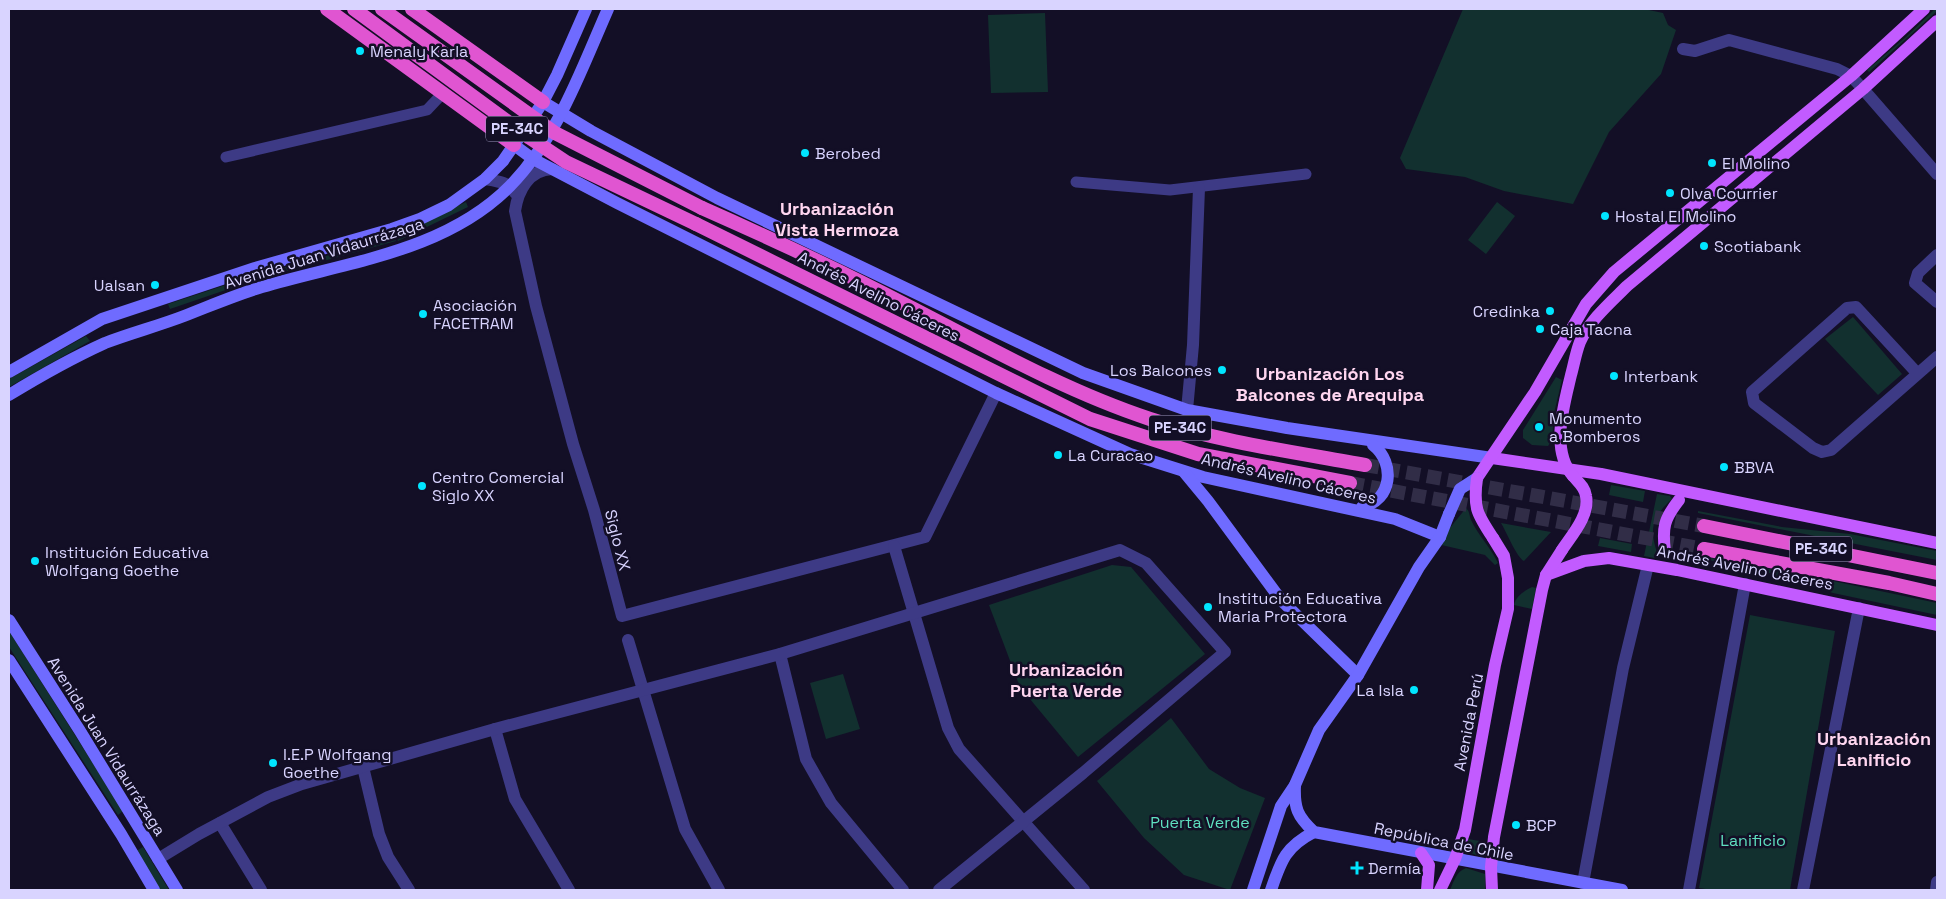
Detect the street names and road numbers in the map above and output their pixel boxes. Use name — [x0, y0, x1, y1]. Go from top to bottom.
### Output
road number: PE-34C — [486, 116, 548, 142]
street label: Avenida Juan Vidaurrázaga — [222, 213, 426, 294]
street label: Andrés Avelino Cáceres — [794, 246, 963, 346]
road number: PE-34C — [1149, 416, 1211, 440]
street label: Andrés Avelino Cáceres — [1199, 448, 1378, 509]
street label: Siglo XX — [600, 507, 635, 573]
road number: PE-34C — [1790, 536, 1852, 562]
street label: Andrés Avelino Cáceres — [1655, 540, 1835, 595]
street label: Avenida Juan Vidaurrázaga — [43, 653, 170, 840]
street label: Avenida Perú — [1449, 671, 1488, 773]
street label: República de Chile — [1372, 818, 1516, 865]

